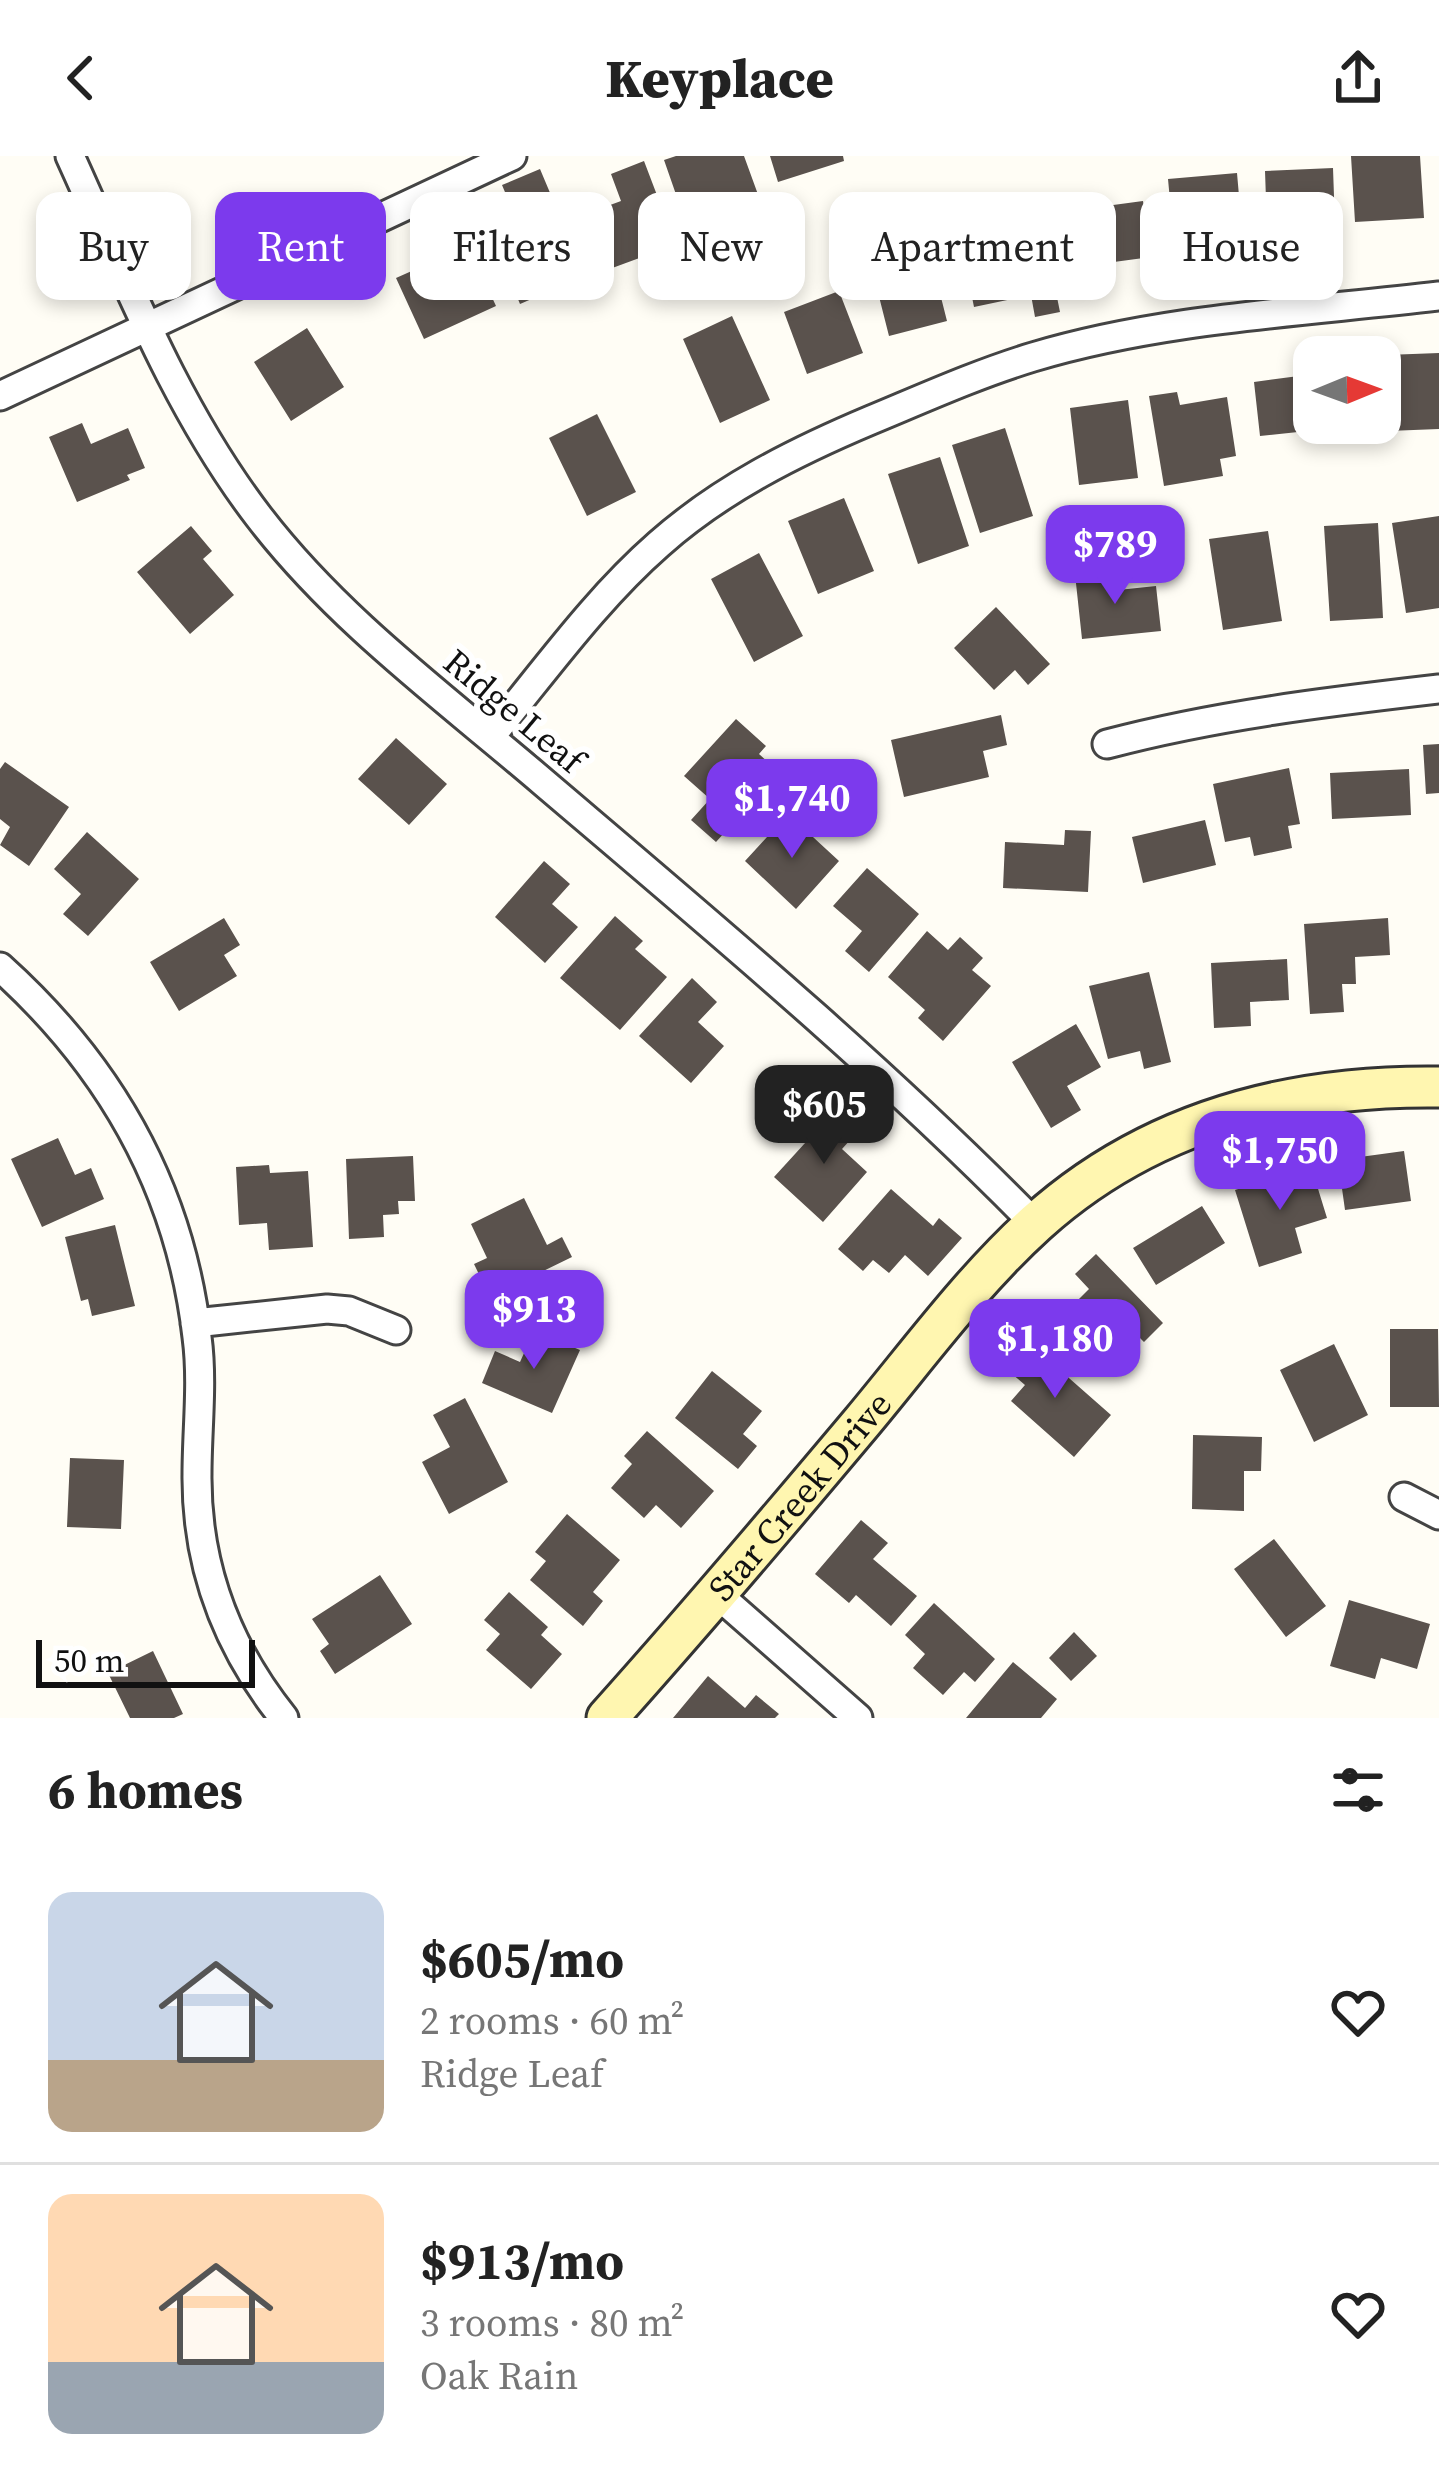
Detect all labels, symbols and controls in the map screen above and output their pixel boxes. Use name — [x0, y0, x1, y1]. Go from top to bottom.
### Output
text: Keyplace — [605, 41, 834, 115]
icon: back — [48, 45, 114, 111]
icon: share — [1325, 45, 1391, 111]
chip: Buy — [36, 192, 191, 300]
chip: Rent — [215, 192, 386, 300]
chip: Filters — [410, 192, 614, 300]
chip: New — [638, 192, 805, 300]
chip: Apartment — [829, 192, 1116, 300]
chip: House — [1140, 192, 1343, 300]
north arrow — [1293, 336, 1401, 444]
map controls — [1293, 336, 1401, 444]
pin: $789 — [1044, 505, 1186, 607]
text: $789 — [1073, 517, 1157, 570]
street label: Ridge Leaf — [433, 638, 597, 786]
pin: $1,740 — [694, 759, 890, 861]
text: $1,740 — [733, 771, 851, 824]
pin: $605 — [753, 1065, 895, 1167]
text: $605 — [782, 1077, 866, 1130]
pin: $1,750 — [1182, 1111, 1378, 1213]
text: $1,750 — [1221, 1123, 1339, 1176]
pin: $913 — [463, 1270, 605, 1372]
text: $913 — [492, 1282, 576, 1335]
pin: $1,180 — [957, 1299, 1153, 1401]
text: $1,180 — [996, 1311, 1114, 1364]
street label: Star Creek Drive — [697, 1381, 902, 1611]
scale bar — [36, 1634, 255, 1687]
text: 50 m — [54, 1638, 124, 1683]
text: 6 homes — [48, 1755, 243, 1825]
icon: filters — [1325, 1757, 1391, 1823]
text: $605/mo — [420, 1924, 624, 1994]
icon: home — [144, 1940, 288, 2084]
icon: heart — [1325, 1979, 1391, 2045]
text: 2 rooms · 60 m² — [420, 1994, 684, 2047]
text: Ridge Leaf — [420, 2047, 604, 2100]
text: $913/mo — [420, 2226, 624, 2296]
icon: home — [144, 2242, 288, 2386]
icon: heart — [1325, 2281, 1391, 2347]
text: 3 rooms · 80 m² — [420, 2296, 684, 2349]
text: Oak Rain — [420, 2349, 578, 2402]

